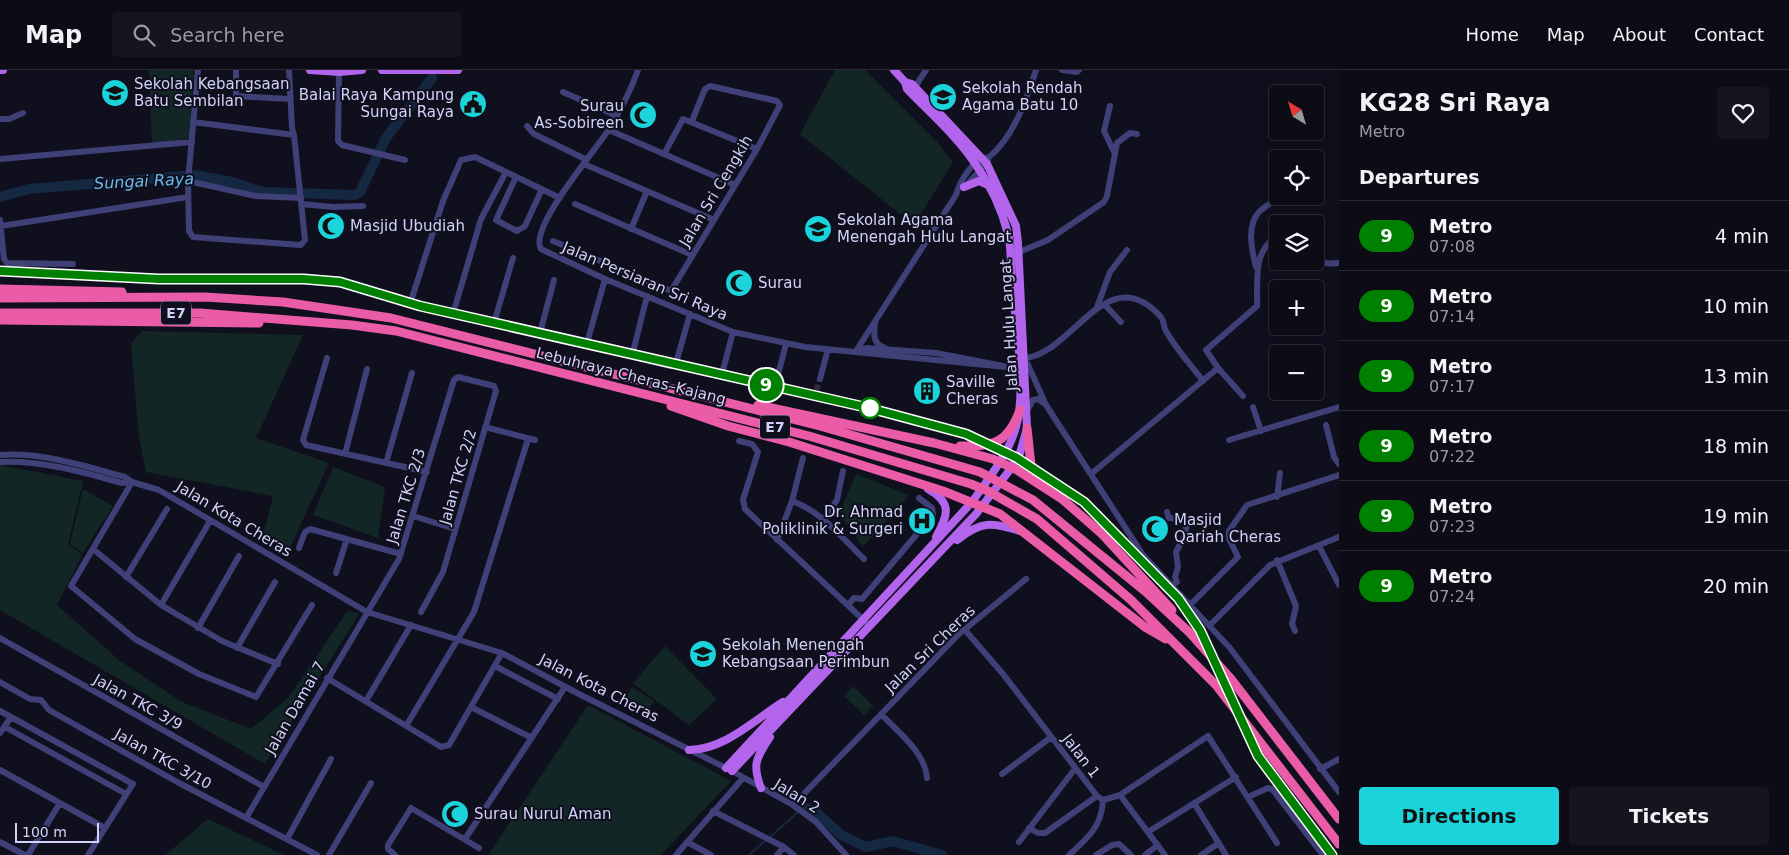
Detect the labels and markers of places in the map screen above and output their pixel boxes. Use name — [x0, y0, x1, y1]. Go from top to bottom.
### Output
place label: Sekolah Kebangsaan Batu Sembilan — [134, 75, 289, 110]
school or university icon: Sekolah Kebangsaan Batu Sembilan — [100, 78, 130, 108]
place label: Sekolah Rendah Agama Batu 10 — [962, 79, 1082, 114]
school or university icon: Sekolah Rendah Agama Batu 10 — [928, 82, 958, 112]
place label: Balai Raya Kampung Sungai Raya — [299, 86, 454, 121]
public building icon: Balai Raya Kampung Sungai Raya — [458, 89, 488, 119]
place label: Surau As-Sobireen — [534, 97, 624, 132]
mosque icon: Surau As-Sobireen — [628, 100, 658, 130]
mosque icon: Masjid Ubudiah — [316, 211, 346, 241]
place label: Sekolah Agama Menengah Hulu Langat — [837, 211, 1011, 246]
school or university icon: Sekolah Agama Menengah Hulu Langat — [803, 214, 833, 244]
place label: Masjid Ubudiah — [350, 217, 465, 235]
mosque icon: Surau — [724, 268, 754, 298]
place label: Surau — [758, 274, 802, 292]
place label: Saville Cheras — [946, 373, 999, 408]
building icon: Saville Cheras — [912, 376, 942, 406]
unlabelled marker — [859, 397, 881, 419]
place label: Dr. Ahmad Poliklinik & Surgeri — [762, 503, 903, 538]
hospital icon: Dr. Ahmad Poliklinik & Surgeri — [907, 506, 937, 536]
place label: Masjid Qariah Cheras — [1174, 511, 1281, 546]
mosque icon: Masjid Qariah Cheras — [1140, 514, 1170, 544]
place label: Sekolah Menengah Kebangsaan Perimbun — [722, 636, 890, 671]
school or university icon: Sekolah Menengah Kebangsaan Perimbun — [688, 639, 718, 669]
mosque icon: Surau Nurul Aman — [440, 799, 470, 829]
place label: Surau Nurul Aman — [474, 805, 612, 823]

